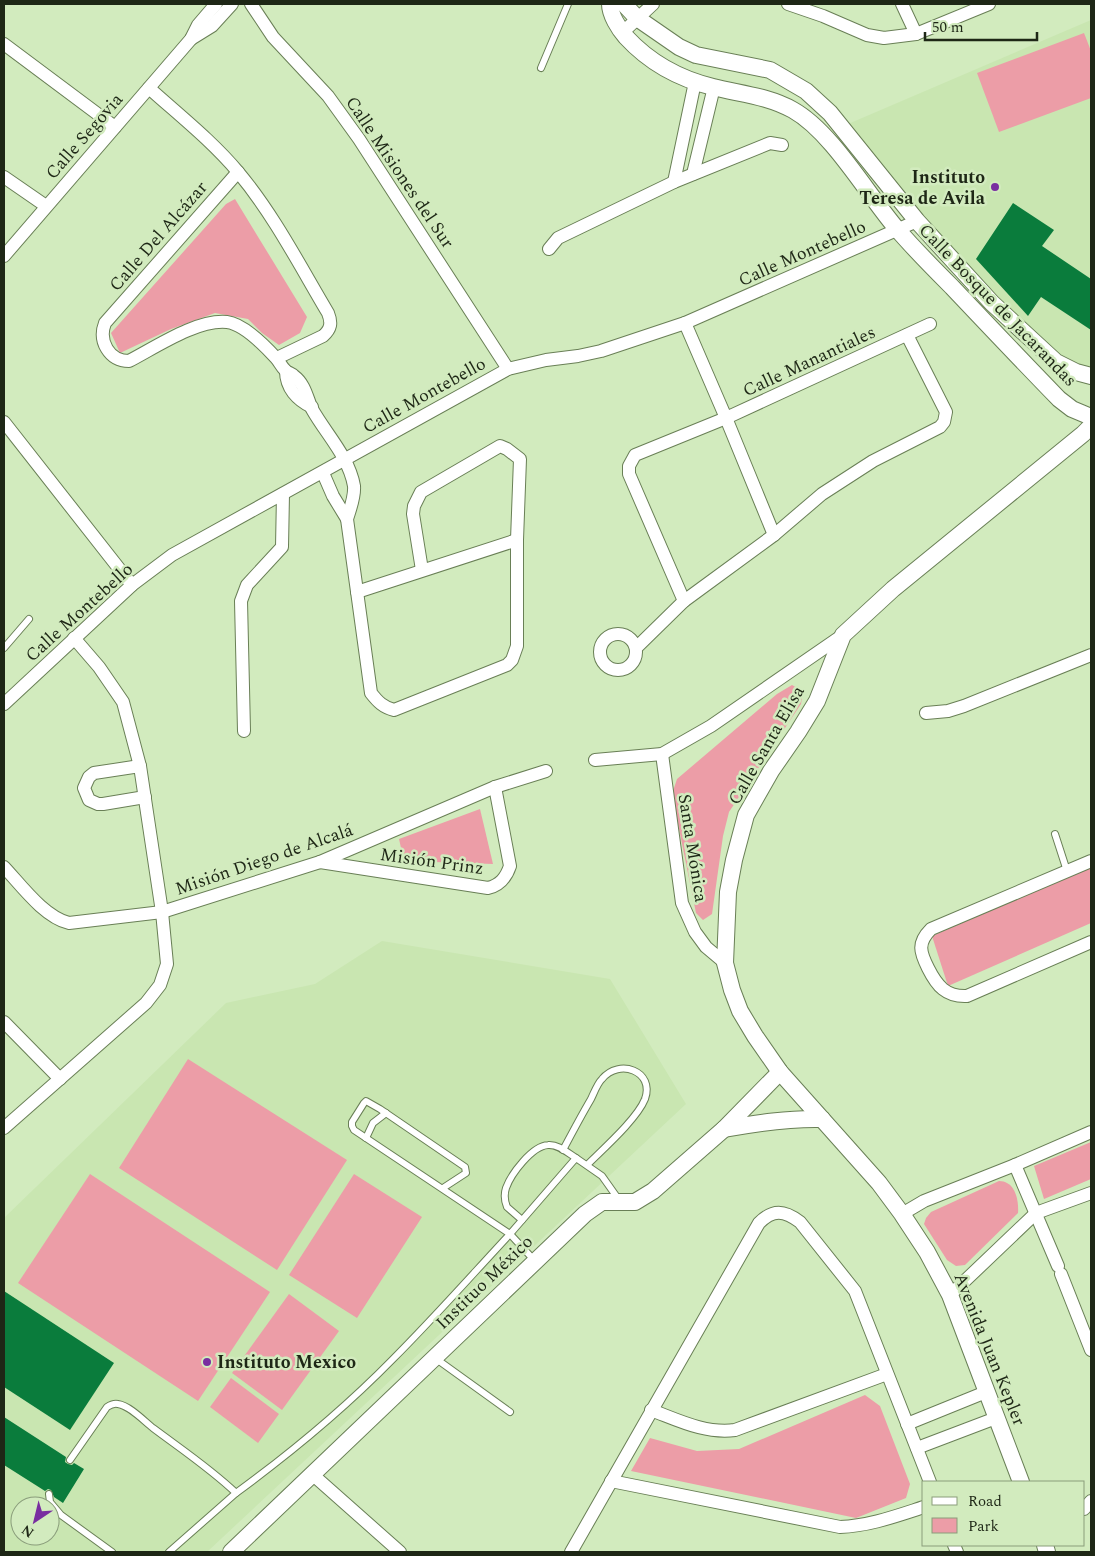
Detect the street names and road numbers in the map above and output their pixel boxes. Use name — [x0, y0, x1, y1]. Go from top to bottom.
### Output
street label: Calle Segovia — [39, 87, 130, 185]
street label: Calle Misiones del Sur — [339, 91, 461, 254]
street label: Calle Del Alcázar — [103, 175, 214, 297]
street label: Calle Montebello — [734, 213, 870, 294]
street label: Calle Bosque de Jacarandas — [912, 218, 1083, 393]
street label: Calle Manantiales — [738, 319, 880, 404]
street label: Calle Montebello — [358, 350, 491, 441]
street label: Calle Montebello — [19, 556, 139, 668]
street label: Calle Santa Elisa — [721, 680, 812, 810]
street label: Santa Mónica — [671, 792, 714, 904]
street label: Misión Diego de Alcalá — [172, 816, 357, 903]
street label: Misión Prinz — [378, 841, 485, 882]
street label: Instituo México — [429, 1229, 539, 1336]
street label: Avenida Juan Kepler — [947, 1269, 1033, 1430]

